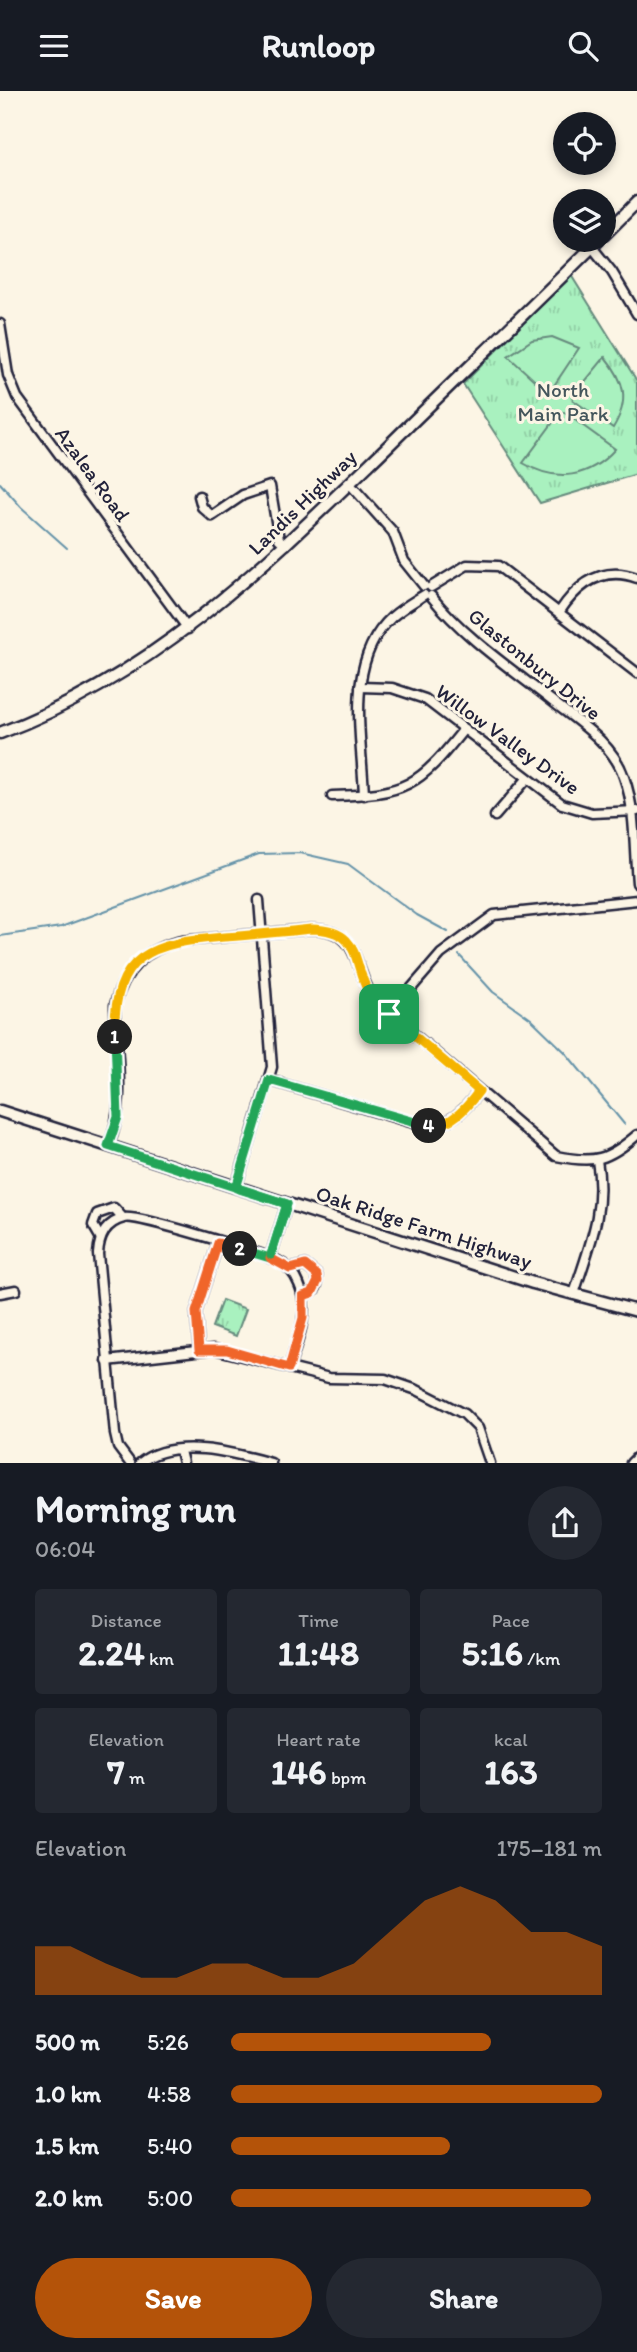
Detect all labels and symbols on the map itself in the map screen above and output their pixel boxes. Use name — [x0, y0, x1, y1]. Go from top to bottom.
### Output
park label: North Main Park — [517, 377, 609, 426]
street label: Azalea Road — [50, 422, 136, 527]
street label: Landis Highway — [243, 444, 361, 560]
street label: Glastonbury Drive — [464, 603, 606, 725]
street label: Willow Valley Drive — [431, 678, 585, 800]
pin — [359, 984, 419, 1044]
pin: 1 — [97, 1019, 132, 1055]
pin: 4 — [412, 1109, 446, 1143]
street label: Oak Ridge Farm Highway — [313, 1180, 535, 1274]
pin: 2 — [222, 1231, 258, 1267]

